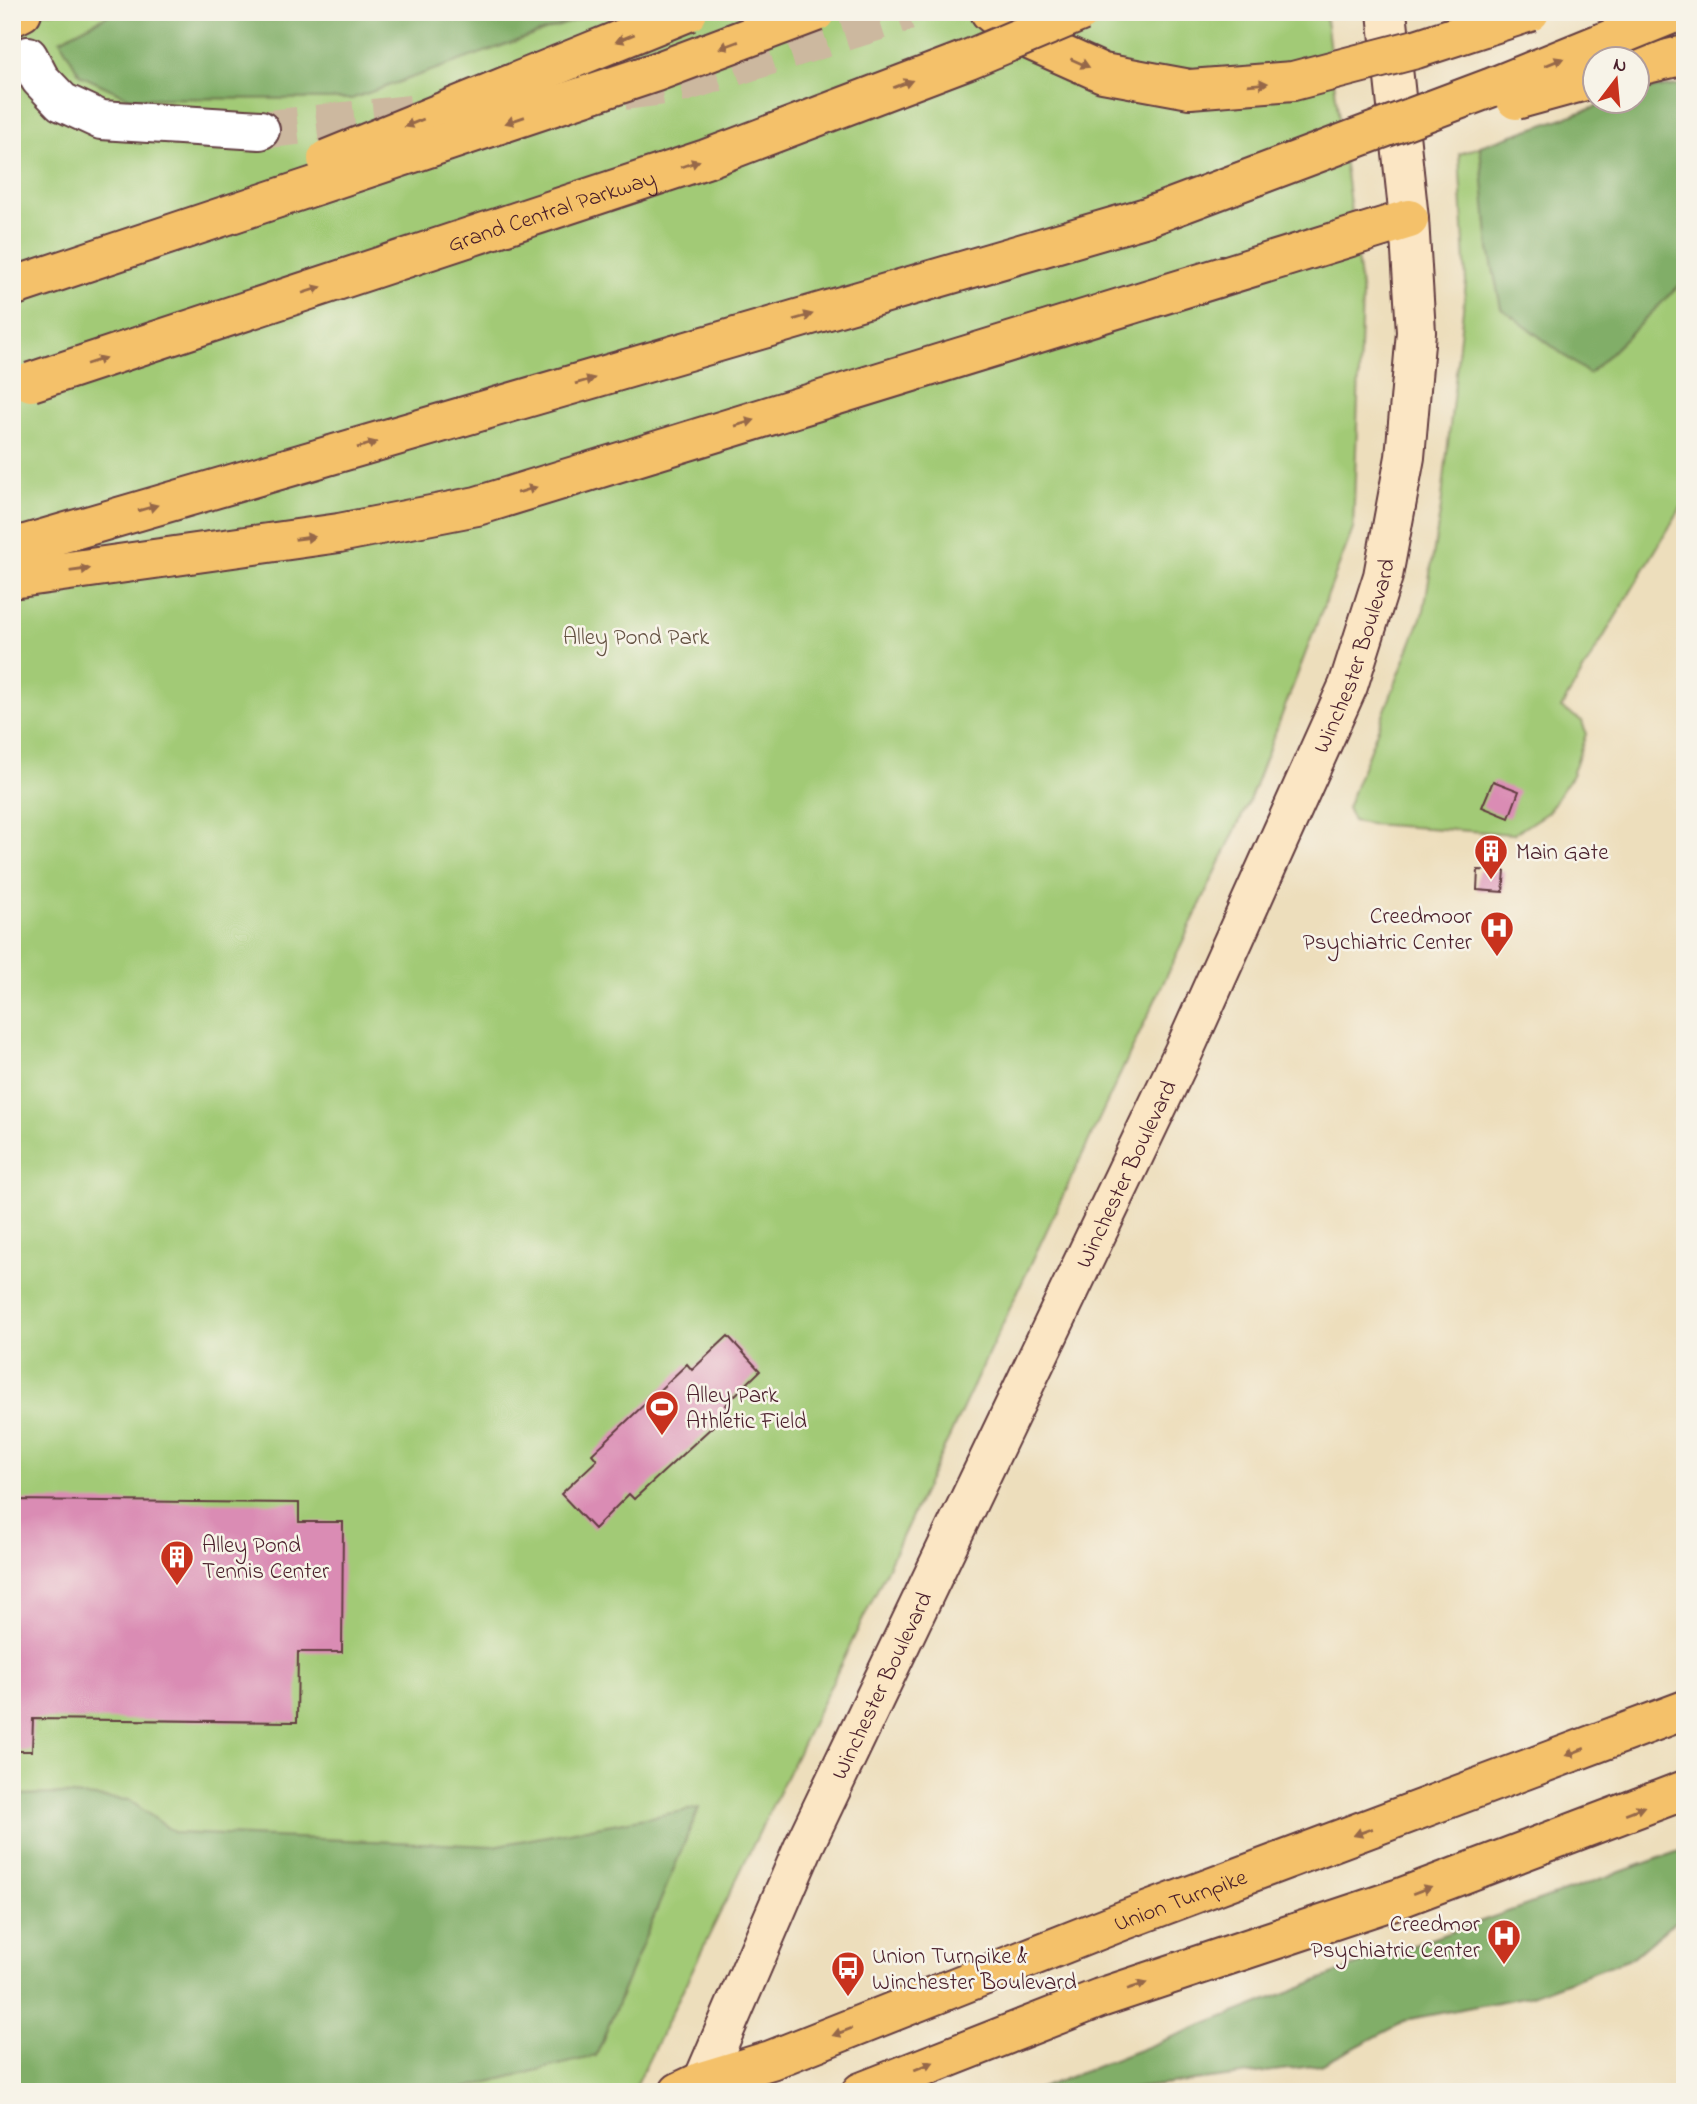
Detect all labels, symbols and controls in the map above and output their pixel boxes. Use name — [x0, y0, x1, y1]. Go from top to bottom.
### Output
one-way arrow — [614, 33, 635, 44]
one-way arrow — [719, 39, 740, 50]
north arrow — [1582, 46, 1652, 116]
text: N — [1610, 51, 1630, 81]
one-way arrow — [1544, 56, 1565, 67]
one-way arrow — [1070, 57, 1091, 68]
one-way arrow — [893, 78, 914, 89]
one-way arrow — [1248, 78, 1270, 89]
one-way arrow — [504, 115, 525, 126]
one-way arrow — [403, 118, 424, 129]
one-way arrow — [680, 158, 701, 169]
street label: Grand Central Parkway — [444, 163, 661, 262]
one-way arrow — [301, 284, 322, 295]
one-way arrow — [793, 311, 815, 322]
one-way arrow — [85, 355, 106, 366]
one-way arrow — [575, 375, 596, 385]
one-way arrow — [734, 418, 755, 428]
one-way arrow — [356, 439, 377, 449]
one-way arrow — [517, 485, 538, 495]
one-way arrow — [138, 503, 159, 513]
one-way arrow — [294, 532, 316, 543]
street label: Winchester Boulevard — [1306, 556, 1405, 759]
one-way arrow — [69, 564, 91, 575]
park label: Alley Pond Park — [563, 622, 710, 657]
building icon: Main Gate — [1472, 832, 1510, 881]
place label: Main Gate — [1516, 837, 1609, 870]
place label: Creedmoor Psychiatric Center — [1303, 901, 1473, 962]
hospital icon: Creedmoor Psychiatric Center — [1478, 909, 1516, 958]
street label: Winchester Boulevard — [1069, 1075, 1187, 1274]
place label: Alley Park Athletic Field — [686, 1380, 807, 1439]
sports icon: Alley Park Athletic Field — [643, 1388, 681, 1437]
place label: Alley Pond Tennis Center — [202, 1530, 330, 1589]
building icon: Alley Pond Tennis Center — [158, 1538, 196, 1587]
street label: Winchester Boulevard — [824, 1587, 942, 1786]
one-way arrow — [1565, 1747, 1586, 1758]
one-way arrow — [1625, 1804, 1646, 1815]
one-way arrow — [1352, 1827, 1373, 1838]
street label: Union Turnpike — [1109, 1861, 1253, 1942]
one-way arrow — [1412, 1884, 1433, 1895]
place label: Creedmor Psychiatric Center — [1311, 1909, 1481, 1970]
hospital icon: Creedmor Psychiatric Center — [1485, 1917, 1523, 1966]
place label: Union Turnpike & Winchester Boulevard — [872, 1941, 1077, 2000]
bus stop icon: Union Turnpike & Winchester Boulevard — [829, 1949, 867, 1998]
one-way arrow — [1127, 1980, 1148, 1991]
one-way arrow — [832, 2026, 853, 2037]
one-way arrow — [914, 2061, 935, 2072]

